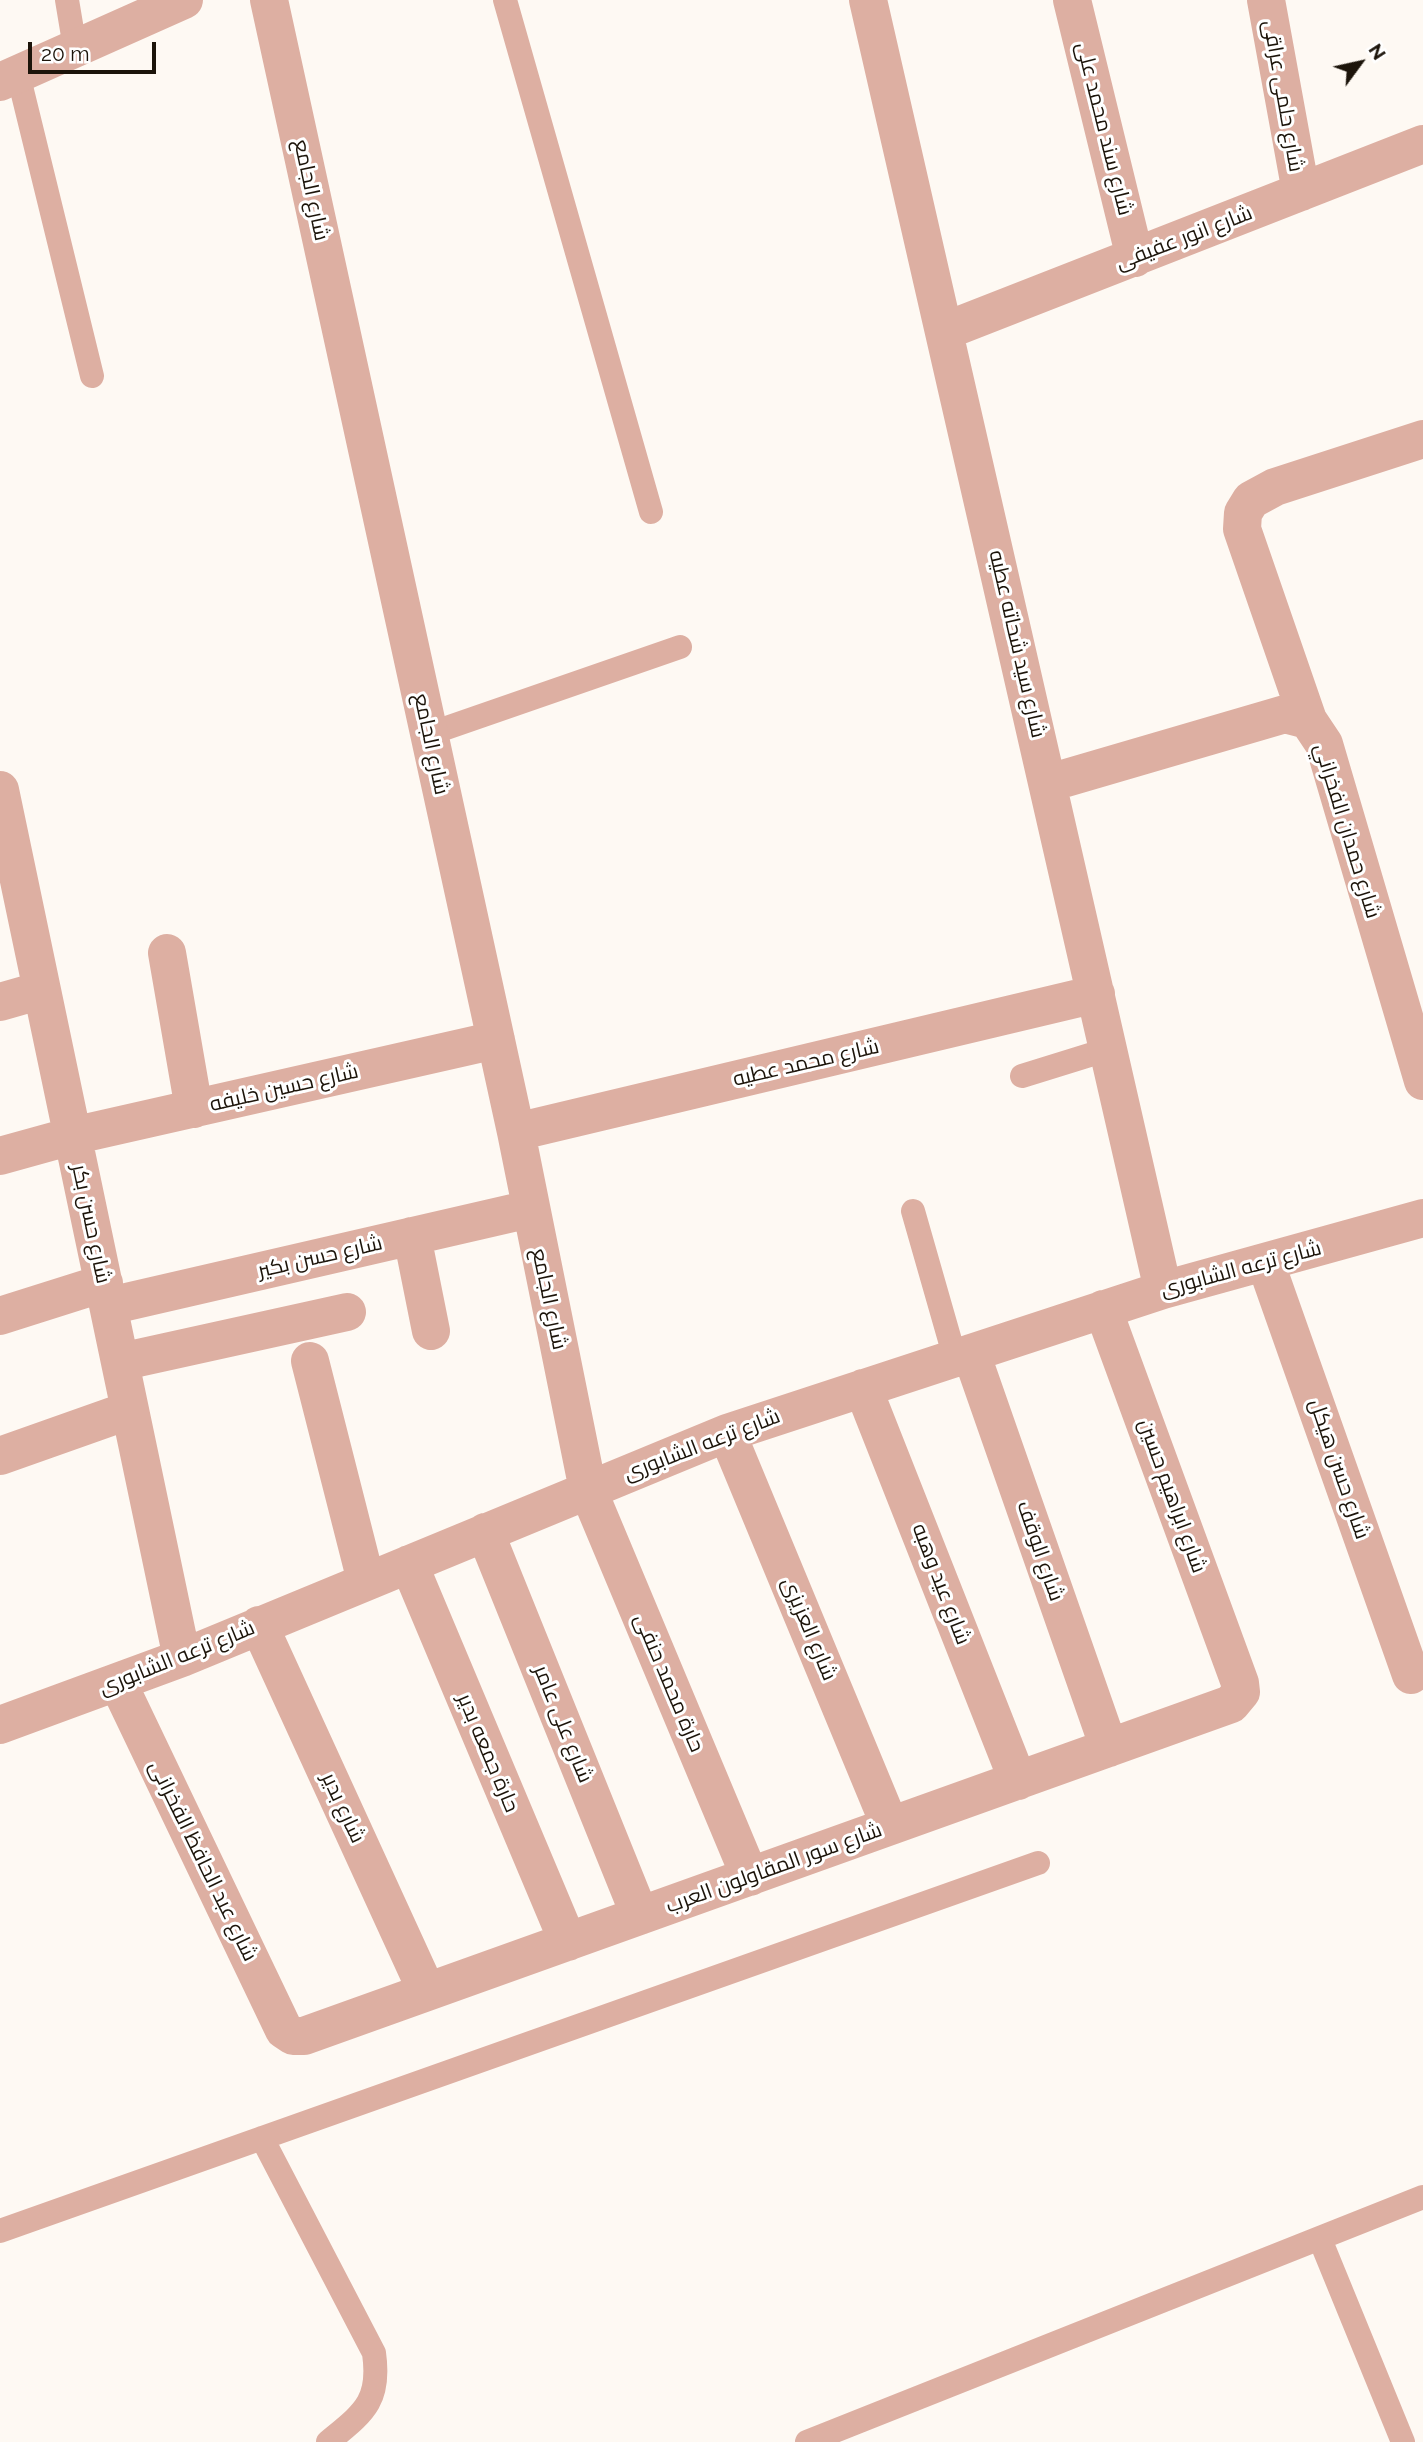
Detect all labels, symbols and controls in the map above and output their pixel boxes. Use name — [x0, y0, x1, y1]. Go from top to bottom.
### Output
street label: شارع حلمى عراقى — [1257, 18, 1309, 174]
scale bar — [32, 28, 159, 72]
north arrow — [1325, 28, 1395, 98]
text: N — [1364, 39, 1391, 64]
street label: شارع سند محمد على — [1070, 40, 1138, 218]
text: 20 m — [41, 41, 89, 66]
street label: شارع الجامع — [288, 137, 334, 243]
street label: شارع انور عفيفى — [1112, 200, 1256, 276]
street label: شارع سيد شحاته عطيه — [983, 548, 1051, 740]
street label: شارع الجامع — [408, 691, 454, 797]
street label: شارع حمدان الفخراني — [1308, 740, 1386, 922]
street label: شارع محمد عطيه — [730, 1034, 882, 1092]
street label: شارع حسين خليفه — [207, 1059, 361, 1117]
street label: شارع حسن بكر — [66, 1162, 116, 1286]
street label: شارع حسن بكير — [255, 1230, 385, 1284]
street label: شارع ترعه الشابورى — [1158, 1235, 1324, 1303]
street label: شارع الجامع — [526, 1246, 572, 1352]
street label: شارع حسن هيكل — [1303, 1396, 1375, 1542]
street label: شارع ترعه الشابورى — [620, 1404, 784, 1486]
street label: شارع ابراهيم حسين — [1132, 1416, 1212, 1576]
street label: شارع الوقف — [1011, 1497, 1069, 1605]
street label: شارع عيد وهبه — [906, 1520, 976, 1648]
street label: شارع العزيزى — [776, 1574, 842, 1684]
street label: حارة محمد حنفى — [629, 1610, 709, 1756]
street label: شارع ترعه الشابورى — [95, 1615, 259, 1701]
street label: شارع على عامر — [528, 1662, 598, 1786]
street label: حارة جمعه بدير — [452, 1690, 524, 1816]
street label: شارع عبد الحافظ الفخرانى — [143, 1757, 263, 1965]
street label: شارع بدير — [316, 1769, 370, 1847]
street label: شارع سور المقاولون العرب — [663, 1817, 885, 1919]

